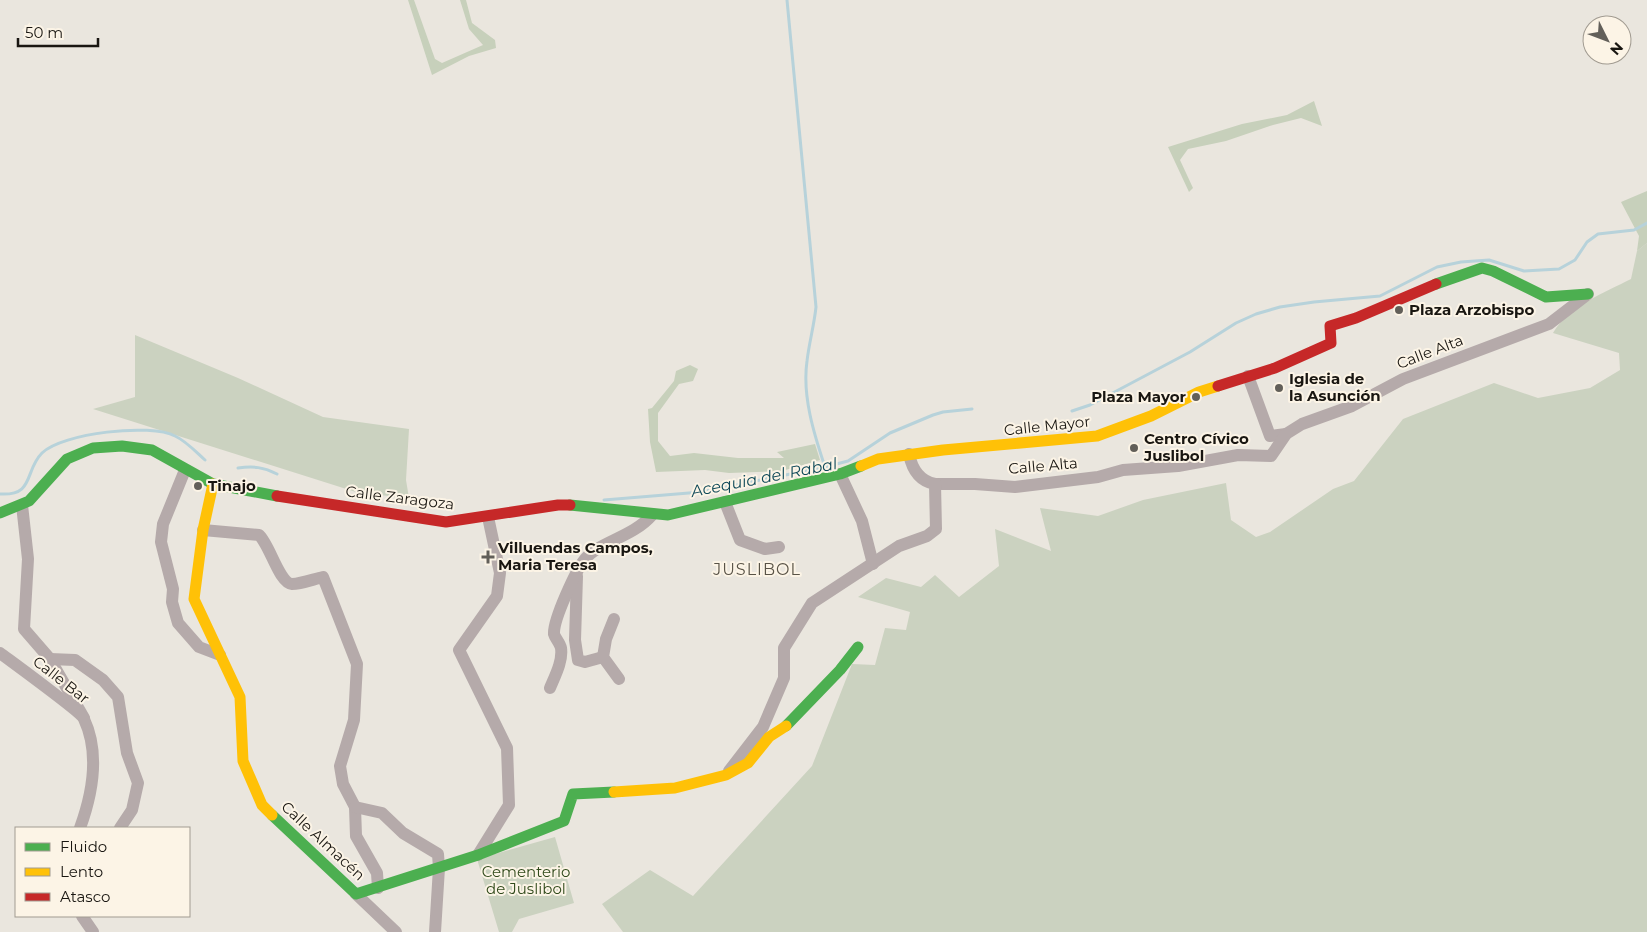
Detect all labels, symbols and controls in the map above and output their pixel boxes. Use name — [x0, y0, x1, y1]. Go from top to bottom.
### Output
scale bar — [18, 15, 98, 47]
north arrow — [1582, 15, 1632, 65]
text: 50 m — [25, 23, 63, 42]
text: N — [1606, 38, 1627, 59]
place label: Plaza Arzobispo — [1409, 300, 1534, 319]
marker: Plaza Arzobispo — [1393, 304, 1405, 316]
street label: Calle Alta — [1394, 330, 1466, 373]
place label: Iglesia de la Asunción — [1289, 369, 1381, 405]
marker: Iglesia de la Asunción — [1273, 382, 1285, 394]
place label: Plaza Mayor — [1091, 387, 1187, 406]
marker: Plaza Mayor — [1190, 391, 1202, 403]
street label: Calle Mayor — [1003, 412, 1091, 439]
place label: Centro Cívico Juslibol — [1143, 429, 1249, 465]
marker: Centro Cívico Juslibol — [1128, 442, 1140, 454]
street label: Calle Alta — [1007, 453, 1079, 478]
water label: Acequia del Rabal — [689, 454, 839, 501]
place label: Tinajo — [208, 476, 256, 495]
marker: Tinajo — [192, 480, 204, 492]
street label: Calle Zaragoza — [345, 481, 455, 514]
place label: Villuendas Campos, Maria Teresa — [497, 538, 653, 574]
marker: Villuendas Campos, Maria Teresa — [482, 551, 494, 563]
district label: JUSLIBOL — [712, 560, 801, 579]
street label: Calle Bar — [29, 652, 93, 708]
street label: Calle Almacén — [278, 797, 369, 884]
legend — [15, 827, 190, 917]
text: Fluido — [60, 837, 107, 856]
text: Lento — [60, 862, 103, 881]
park label: Cementerio de Juslibol — [482, 862, 570, 898]
text: Atasco — [60, 887, 110, 906]

